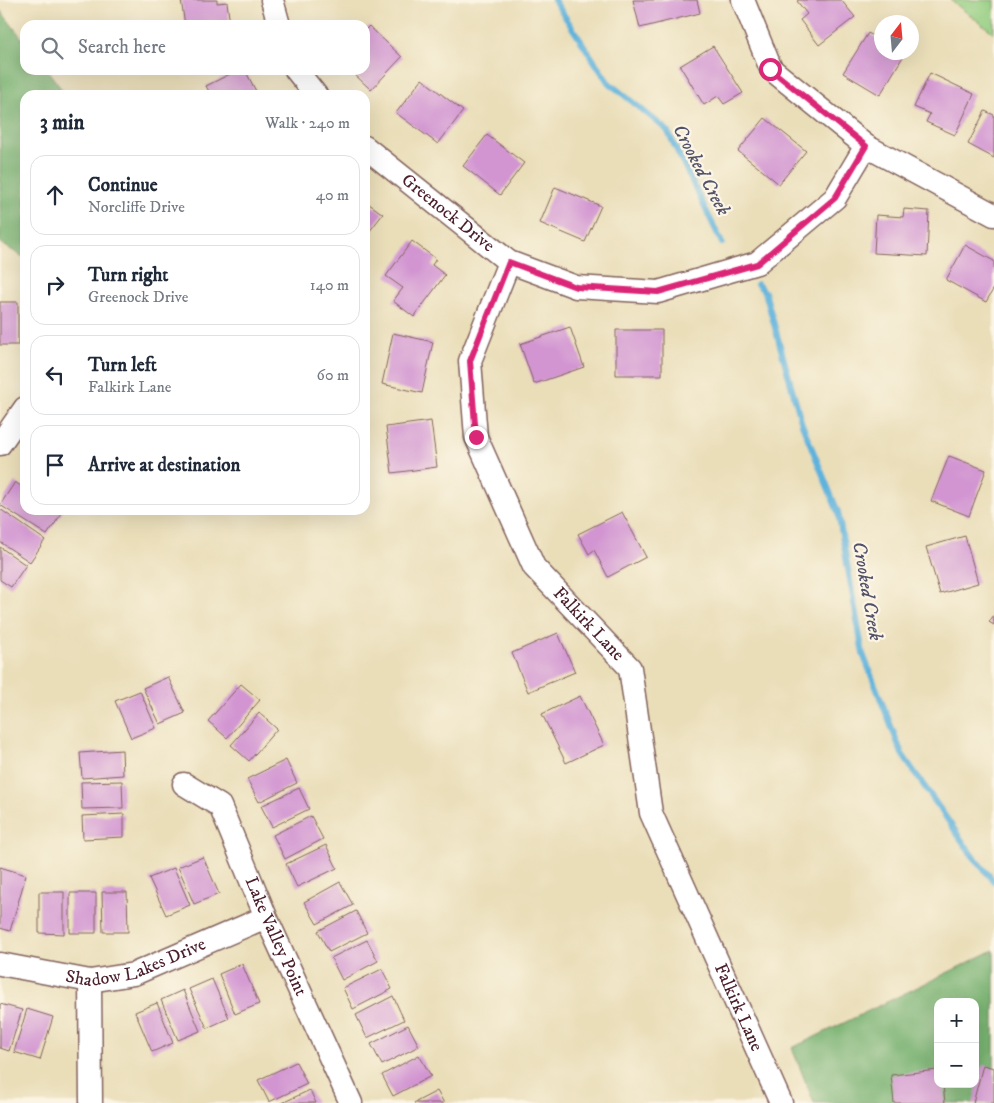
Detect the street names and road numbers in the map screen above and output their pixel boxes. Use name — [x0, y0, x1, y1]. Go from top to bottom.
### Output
street label: Greenock Drive — [397, 169, 499, 257]
street label: Falkirk Lane — [548, 583, 629, 666]
street label: Lake Valley Point — [240, 874, 312, 1000]
street label: Shadow Lakes Drive — [64, 933, 209, 992]
street label: Falkirk Lane — [709, 960, 767, 1055]

